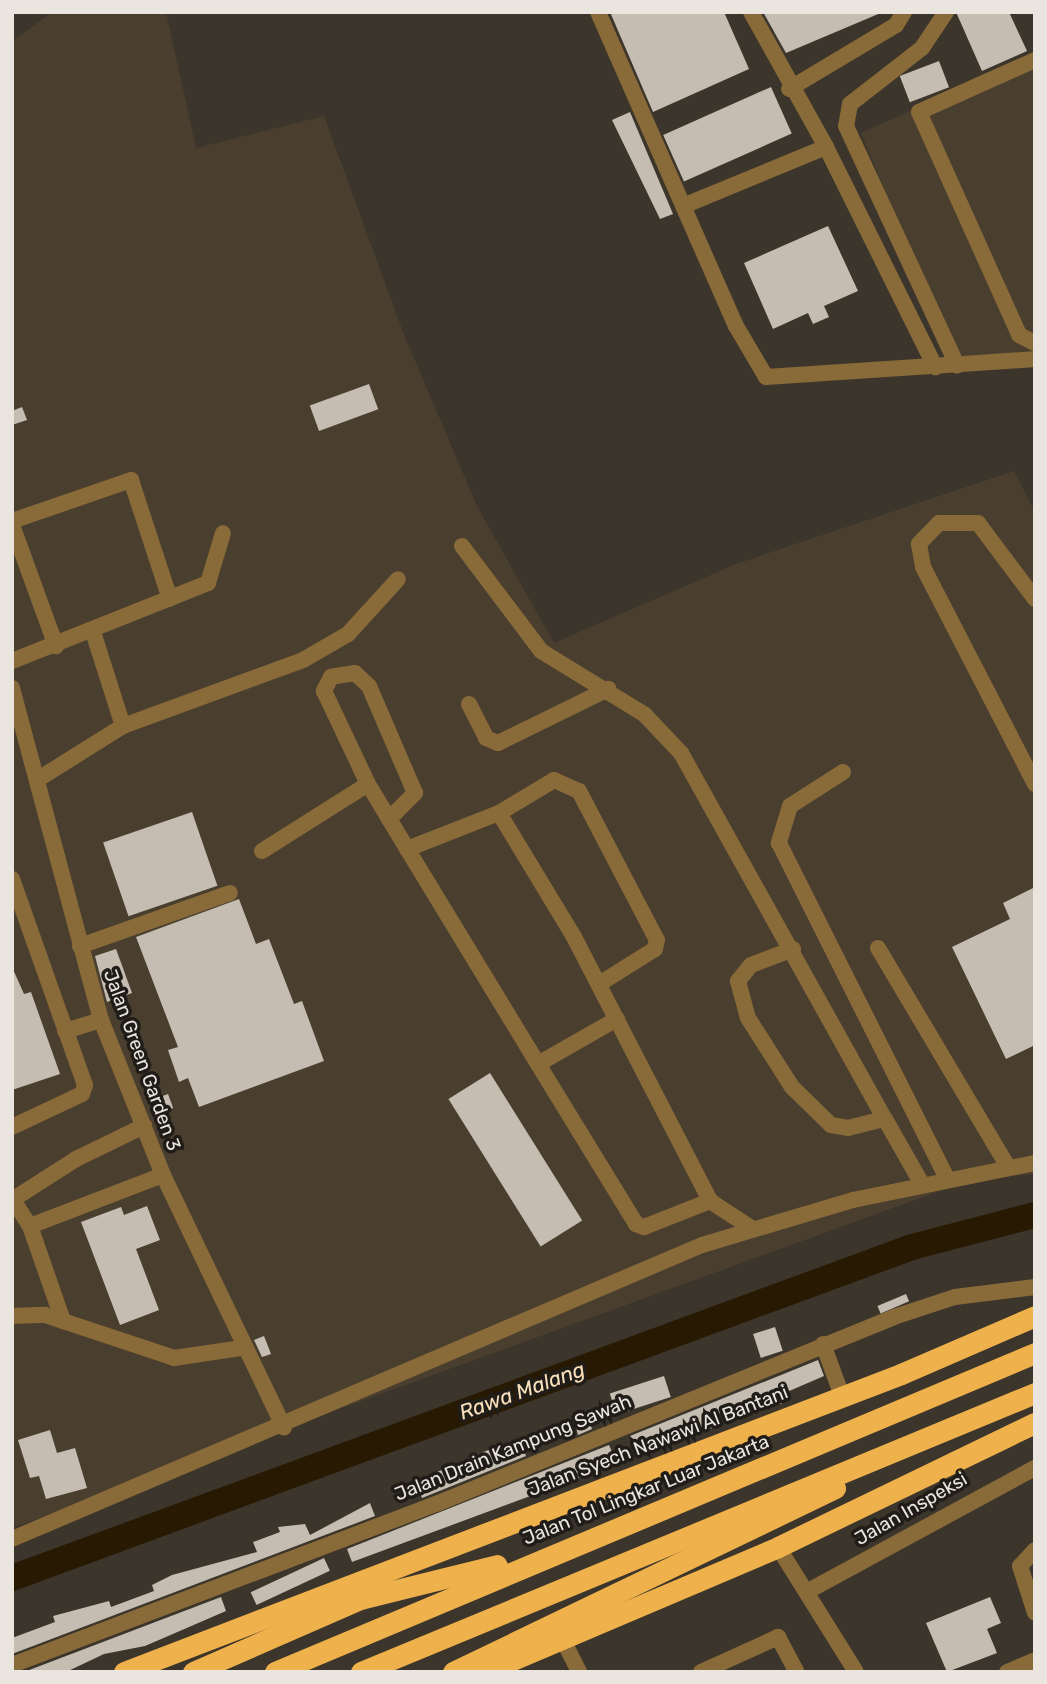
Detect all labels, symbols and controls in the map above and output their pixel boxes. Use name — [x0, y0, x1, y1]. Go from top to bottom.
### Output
street label: Jalan Green Garden 3 — [99, 966, 185, 1154]
water label: Rawa Malang — [456, 1357, 588, 1425]
street label: Jalan Syech Nawawi Al Bantani — [525, 1381, 791, 1501]
street label: Jalan Drain Kampung Sawah — [391, 1390, 635, 1506]
street label: Jalan Tol Lingkar Luar Jakarta — [519, 1430, 773, 1550]
street label: Jalan Inspeksi — [851, 1468, 971, 1550]

